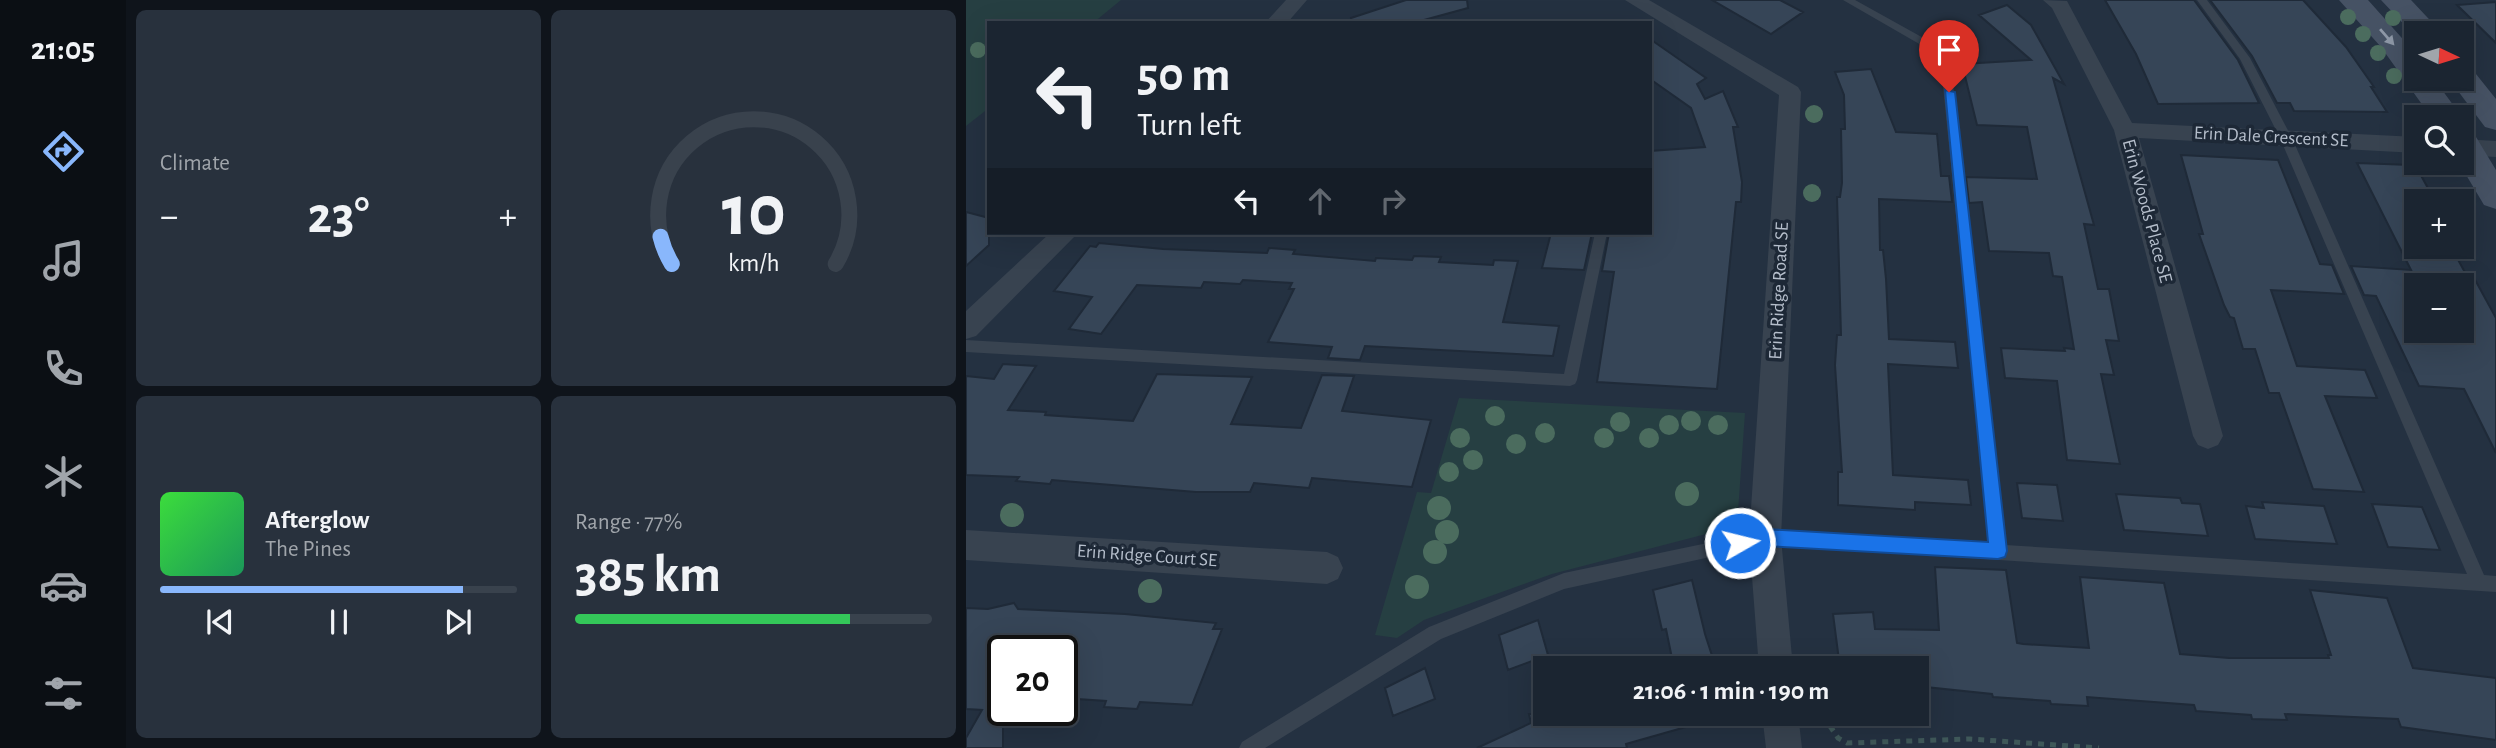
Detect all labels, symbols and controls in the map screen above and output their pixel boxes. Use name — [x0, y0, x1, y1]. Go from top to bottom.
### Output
pin — [1919, 20, 1979, 92]
north arrow — [2404, 21, 2474, 91]
map controls — [2404, 21, 2474, 343]
one-way arrow — [2379, 28, 2394, 45]
icon: arrive — [1930, 31, 1968, 69]
text: 21:05 — [31, 33, 95, 65]
icon: left — [1022, 49, 1113, 140]
text: 50 m — [1137, 51, 1231, 100]
button: search — [2404, 105, 2474, 175]
text: Turn left — [1137, 109, 1241, 141]
street label: Erin Dale Crescent SE — [2193, 123, 2349, 151]
icon: directions — [39, 127, 88, 176]
street label: Erin Woods Place SE — [2119, 137, 2175, 285]
text: Climate — [160, 152, 230, 175]
text: 10 — [721, 176, 786, 249]
icon: left — [1228, 182, 1266, 220]
icon: ahead — [1301, 182, 1339, 220]
icon: right — [1374, 182, 1412, 220]
button: + — [2404, 189, 2474, 259]
text: 23° — [307, 190, 370, 242]
text: − — [160, 198, 178, 236]
text: + — [499, 198, 517, 236]
street label: Erin Ridge Road SE — [1766, 222, 1792, 360]
icon: music — [39, 236, 88, 285]
text: km/h — [728, 251, 779, 276]
button: − — [2404, 273, 2474, 343]
icon: phone — [39, 344, 88, 393]
icon: climate — [39, 452, 88, 501]
position arrow — [1703, 506, 1777, 580]
text: Afterglow — [265, 507, 369, 533]
text: Range · 77% — [575, 511, 682, 534]
text: The Pines — [265, 538, 351, 561]
street label: Erin Ridge Court SE — [1076, 542, 1218, 570]
text: 385 km — [575, 549, 721, 601]
icon: car — [39, 561, 88, 610]
icon: previous — [201, 603, 239, 641]
icon: pause — [320, 603, 358, 641]
icon: next — [439, 603, 477, 641]
speed limit sign: 20 — [987, 635, 1078, 726]
icon: filters — [39, 669, 88, 718]
text: 21:06 · 1 min · 190 m — [1633, 678, 1829, 704]

